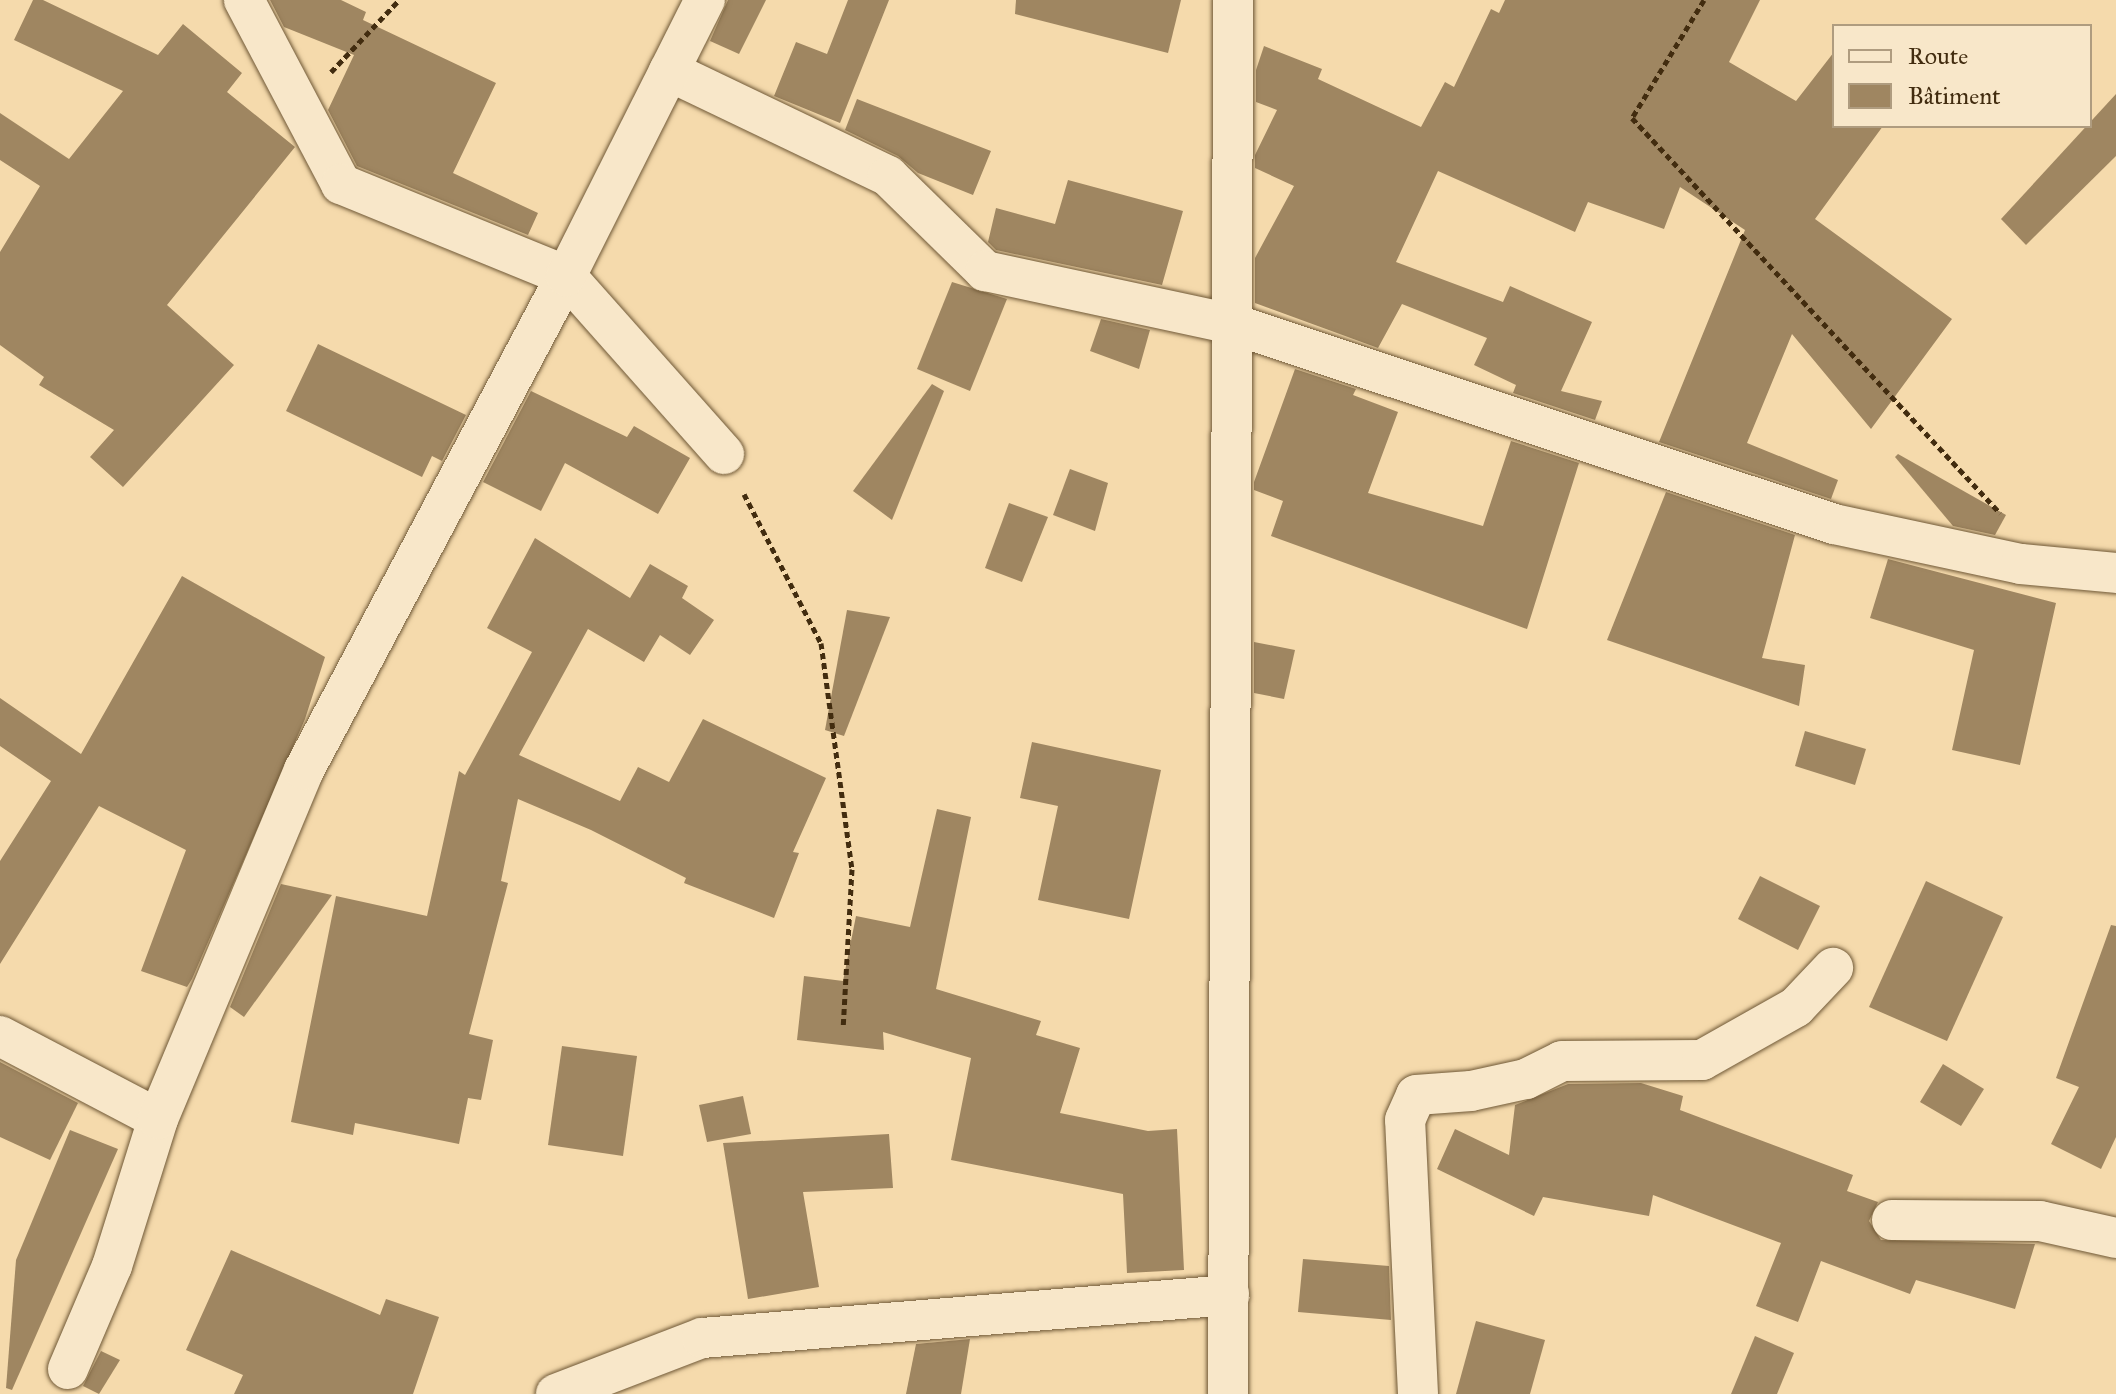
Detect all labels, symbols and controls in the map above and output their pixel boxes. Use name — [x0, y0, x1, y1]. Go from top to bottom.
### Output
legend — [1832, 24, 2092, 128]
text: Route — [1908, 41, 1968, 71]
text: Bâtiment — [1908, 81, 2001, 111]

